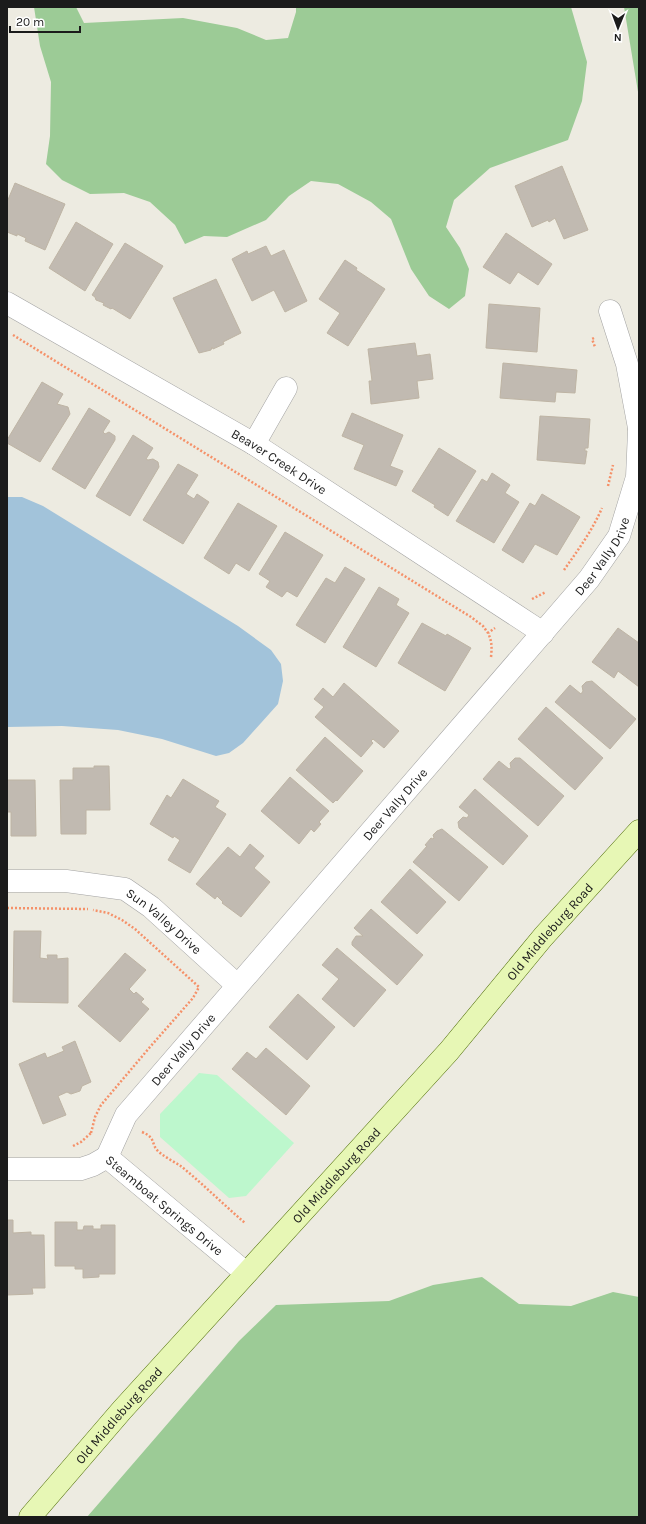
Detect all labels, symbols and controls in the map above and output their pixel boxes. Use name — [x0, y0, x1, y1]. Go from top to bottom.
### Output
scale bar — [10, 8, 80, 34]
north arrow — [598, 8, 638, 48]
text: 20 m — [16, 15, 44, 29]
text: N — [614, 31, 622, 44]
street label: Beaver Creek Drive — [229, 426, 330, 498]
street label: Deer Vally Drive — [571, 515, 632, 598]
street label: Deer Vally Drive — [360, 765, 431, 844]
street label: Old Middleburg Road — [504, 880, 596, 983]
street label: Sun Valley Drive — [123, 885, 205, 957]
street label: Deer Vally Drive — [148, 1010, 219, 1089]
street label: Old Middleburg Road — [289, 1124, 384, 1226]
street label: Steamboat Springs Drive — [103, 1152, 226, 1259]
street label: Old Middleburg Road — [72, 1364, 166, 1467]

